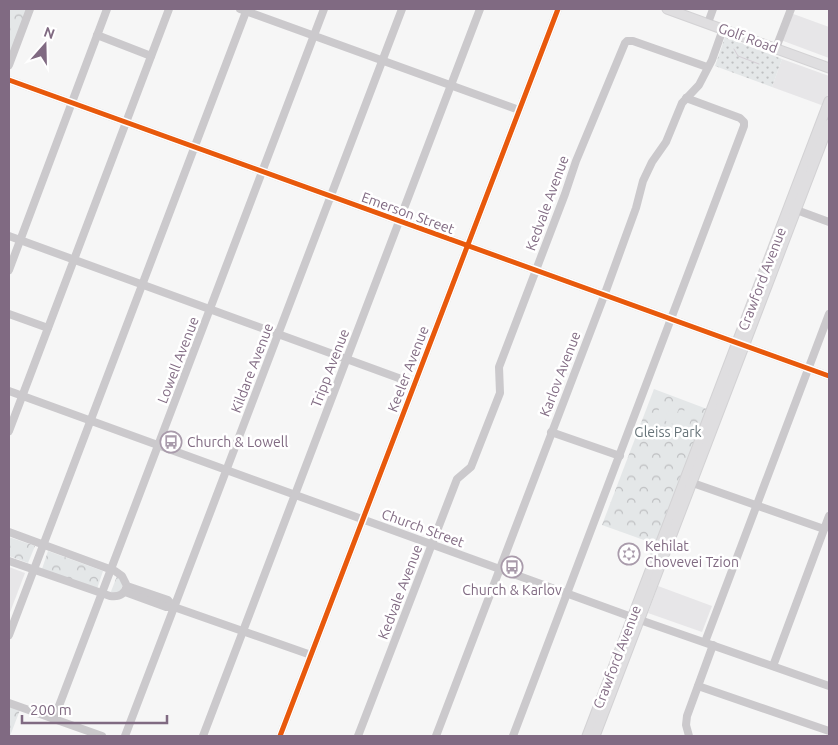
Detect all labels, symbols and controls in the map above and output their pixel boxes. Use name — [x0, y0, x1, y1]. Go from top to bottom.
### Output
north arrow — [20, 20, 70, 70]
street label: Golf Road — [716, 20, 780, 56]
text: N — [42, 23, 57, 42]
street label: Kedvale Avenue — [522, 153, 572, 253]
street label: Emerson Street — [359, 189, 457, 237]
street label: Crawford Avenue — [735, 225, 789, 333]
street label: Lowell Avenue — [154, 314, 202, 406]
street label: Kildare Avenue — [228, 321, 276, 415]
street label: Keeler Avenue — [384, 324, 432, 414]
street label: Tripp Avenue — [308, 326, 352, 410]
street label: Karlov Avenue — [536, 329, 584, 419]
park label: Gleiss Park — [634, 424, 702, 440]
bus stop icon: Church & Lowell — [159, 430, 183, 454]
place label: Church & Lowell — [187, 434, 288, 450]
street label: Church Street — [380, 506, 467, 551]
place label: Kehilat Chovevei Tzion — [645, 538, 739, 570]
street label: Kedvale Avenue — [375, 542, 425, 642]
synagogue icon: Kehilat Chovevei Tzion — [617, 542, 641, 566]
bus stop icon: Church & Karlov — [500, 555, 524, 579]
place label: Church & Karlov — [462, 582, 562, 598]
street label: Crawford Avenue — [590, 603, 644, 711]
scale bar — [22, 692, 168, 724]
text: 200 m — [30, 701, 72, 718]

